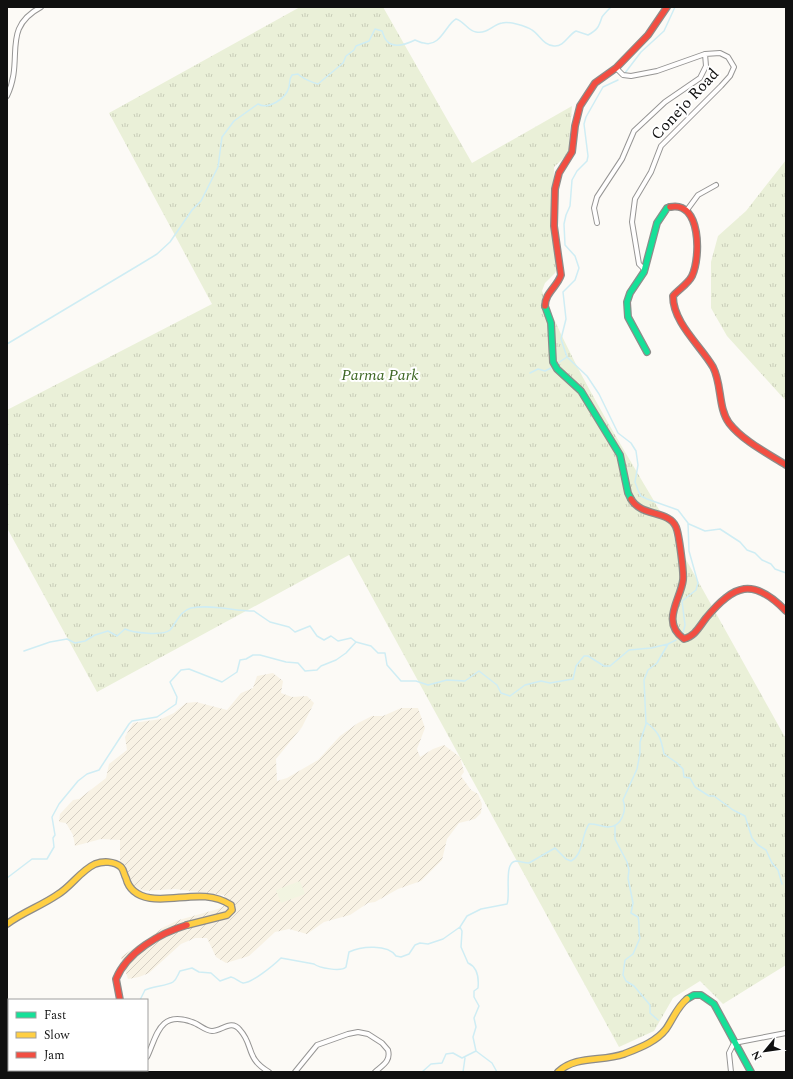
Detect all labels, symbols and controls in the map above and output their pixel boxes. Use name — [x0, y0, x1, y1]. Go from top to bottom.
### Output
street label: Conejo Road — [645, 62, 725, 145]
park label: Parma Park — [341, 363, 419, 387]
legend — [8, 999, 148, 1071]
text: Fast — [44, 1006, 66, 1025]
text: Slow — [44, 1026, 70, 1045]
north arrow — [745, 1031, 785, 1071]
text: Jam — [44, 1046, 65, 1065]
text: N — [747, 1048, 766, 1064]

